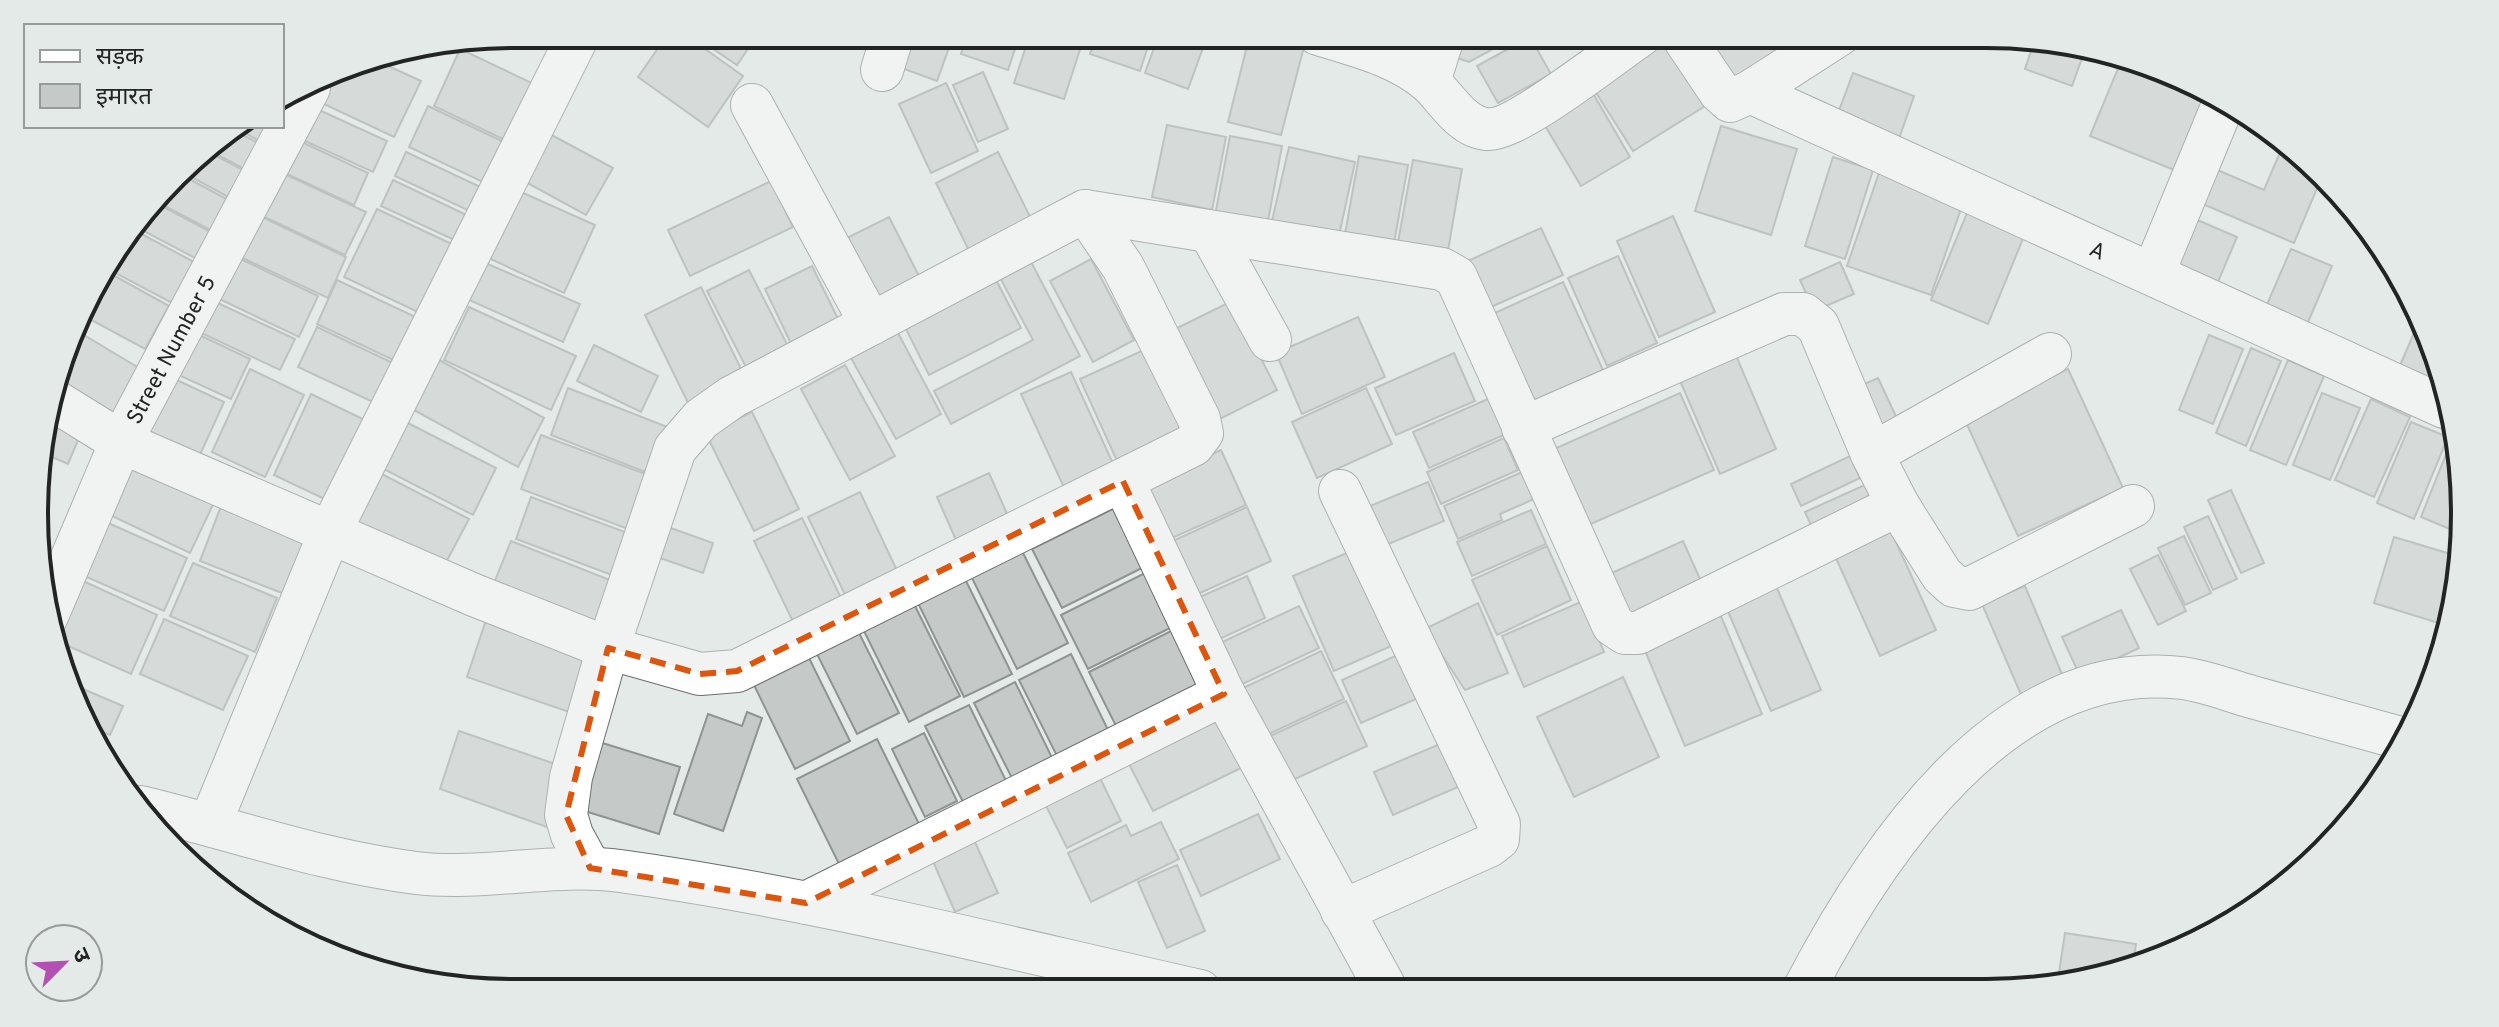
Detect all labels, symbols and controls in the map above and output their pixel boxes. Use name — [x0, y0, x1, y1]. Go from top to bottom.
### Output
legend — [24, 24, 284, 128]
text: सड़क — [96, 43, 144, 73]
text: इमारत — [96, 83, 153, 113]
street label: A — [2084, 237, 2109, 268]
street label: Street Number 5 — [122, 271, 223, 430]
north arrow — [24, 923, 104, 1003]
text: उ — [65, 945, 95, 968]

